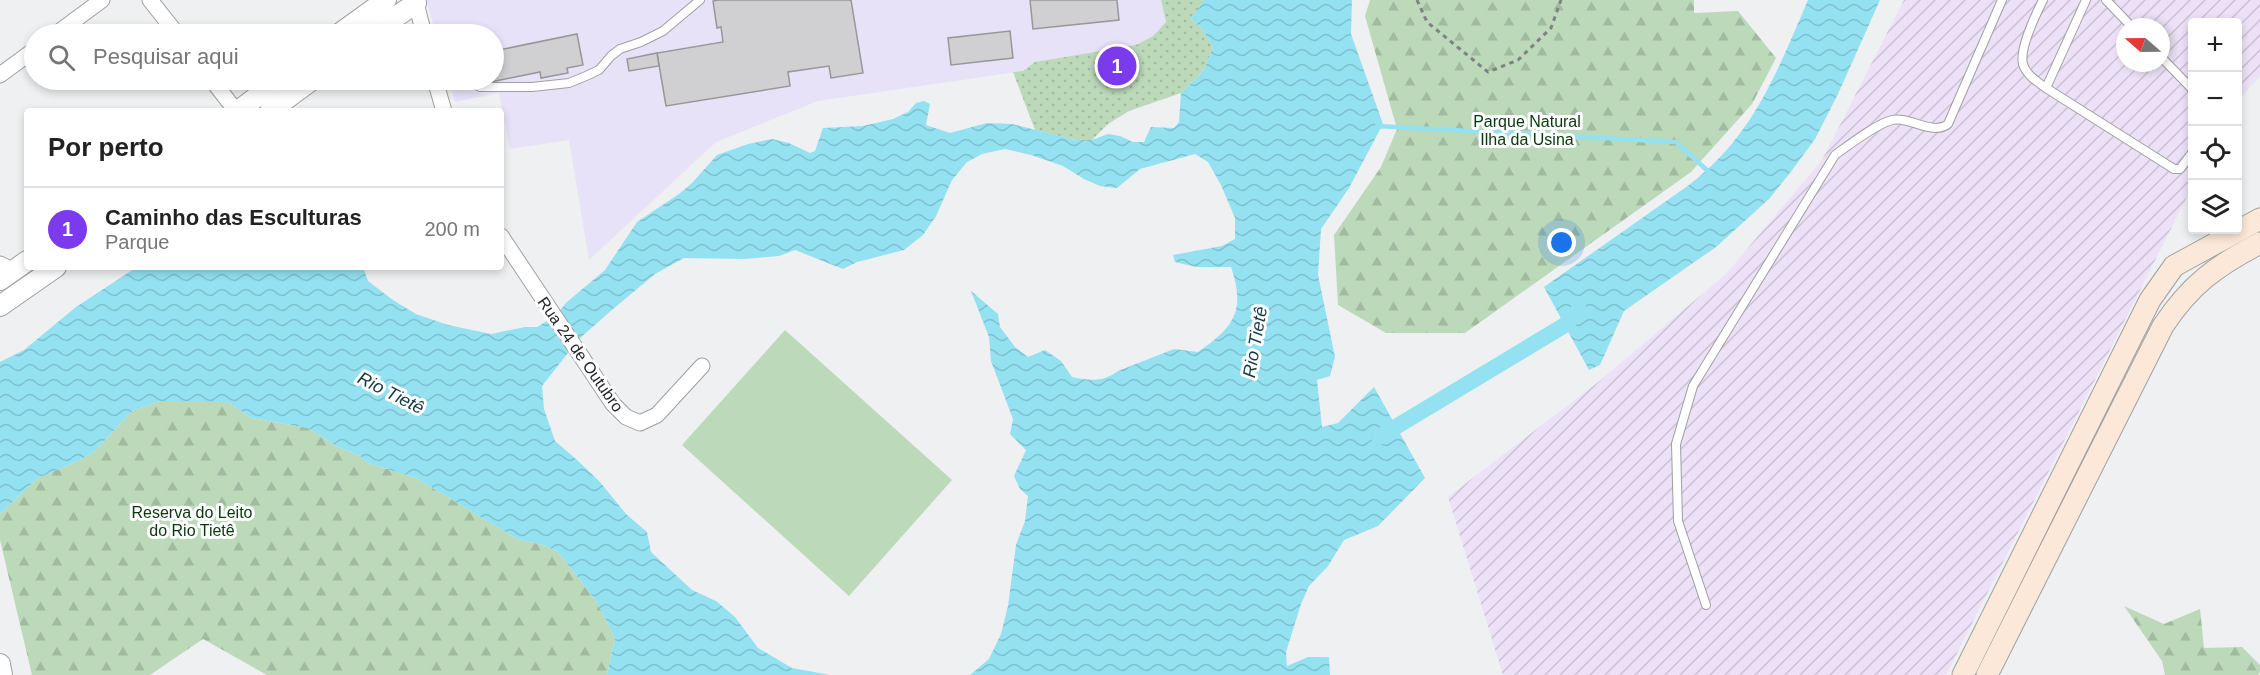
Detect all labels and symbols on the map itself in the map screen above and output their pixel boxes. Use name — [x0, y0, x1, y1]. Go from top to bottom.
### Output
north arrow — [2116, 18, 2170, 72]
pin: 1 — [1098, 44, 1136, 88]
park label: Parque Natural Ilha da Usina — [1473, 113, 1581, 148]
your location — [1547, 228, 1576, 257]
street label: Rua 24 de Outubro — [535, 294, 627, 415]
water label: Rio Tietê — [1239, 305, 1271, 379]
water label: Rio Tietê — [354, 368, 428, 418]
park label: Reserva do Leito do Rio Tietê — [132, 504, 253, 539]

